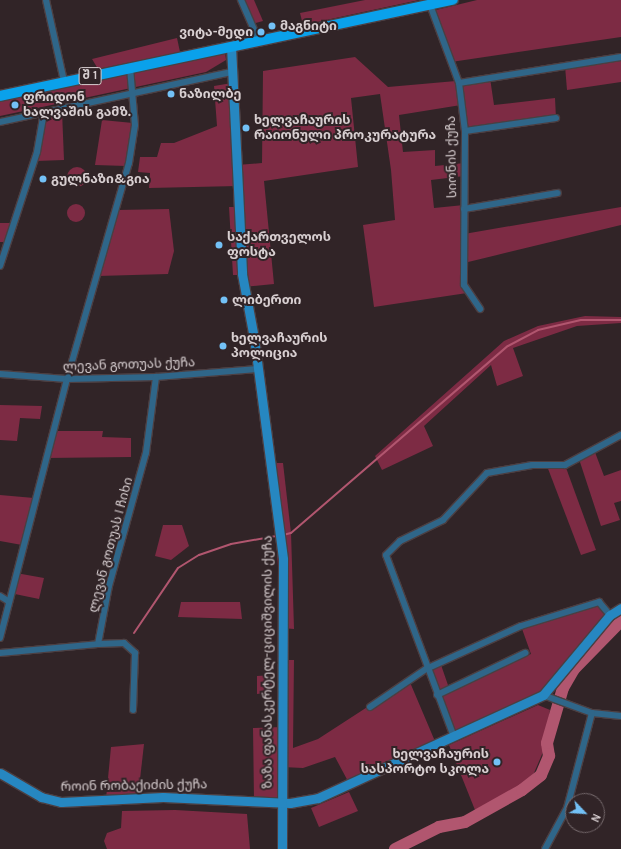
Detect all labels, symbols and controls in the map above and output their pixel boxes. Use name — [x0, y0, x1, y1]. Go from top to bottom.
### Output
place label: მაგნიტი — [280, 18, 337, 34]
marker: მაგნიტი — [267, 21, 277, 31]
place label: ვიტა-მედი — [179, 24, 253, 40]
marker: ვიტა-მედი — [256, 27, 266, 37]
road number: შ 1 — [78, 66, 102, 86]
place label: ნაზილბე — [179, 86, 241, 102]
marker: ნაზილბე — [166, 89, 176, 99]
place label: ფრიდონ ხალვაშის გამზ. — [23, 90, 131, 121]
marker: ფრიდონ ხალვაშის გამზ. — [10, 100, 20, 110]
place label: ხელვაჩაურის რაიონული პროკურატურა — [254, 113, 436, 144]
street label: სიონის ქუჩა — [443, 116, 461, 198]
marker: ხელვაჩაურის რაიონული პროკურატურა — [241, 123, 251, 133]
place label: გულნაზი&გია — [51, 171, 149, 187]
marker: გულნაზი&გია — [38, 174, 48, 184]
place label: საქართველოს ფოსტა — [227, 230, 331, 261]
marker: საქართველოს ფოსტა — [214, 240, 224, 250]
place label: ლიბერთი — [232, 292, 301, 308]
marker: ლიბერთი — [219, 295, 229, 305]
place label: ხელვაჩაურის პოლიცია — [231, 331, 328, 362]
marker: ხელვაჩაურის პოლიცია — [218, 341, 228, 351]
street label: ლევან გოთუას ქუჩა — [63, 355, 195, 375]
street label: ლევან გოთუას I ჩიხი — [85, 476, 137, 614]
street label: ზაზა ფანასკერტელ-ციციშვილის ქუჩა — [260, 535, 276, 789]
place label: ხელვაჩაურის სასპორტო სკოლა — [361, 747, 489, 778]
marker: ხელვაჩაურის სასპორტო სკოლა — [492, 757, 502, 767]
street label: როინ რობაქიძის ქუჩა — [61, 777, 207, 795]
north arrow — [565, 793, 605, 833]
text: N — [588, 812, 603, 824]

